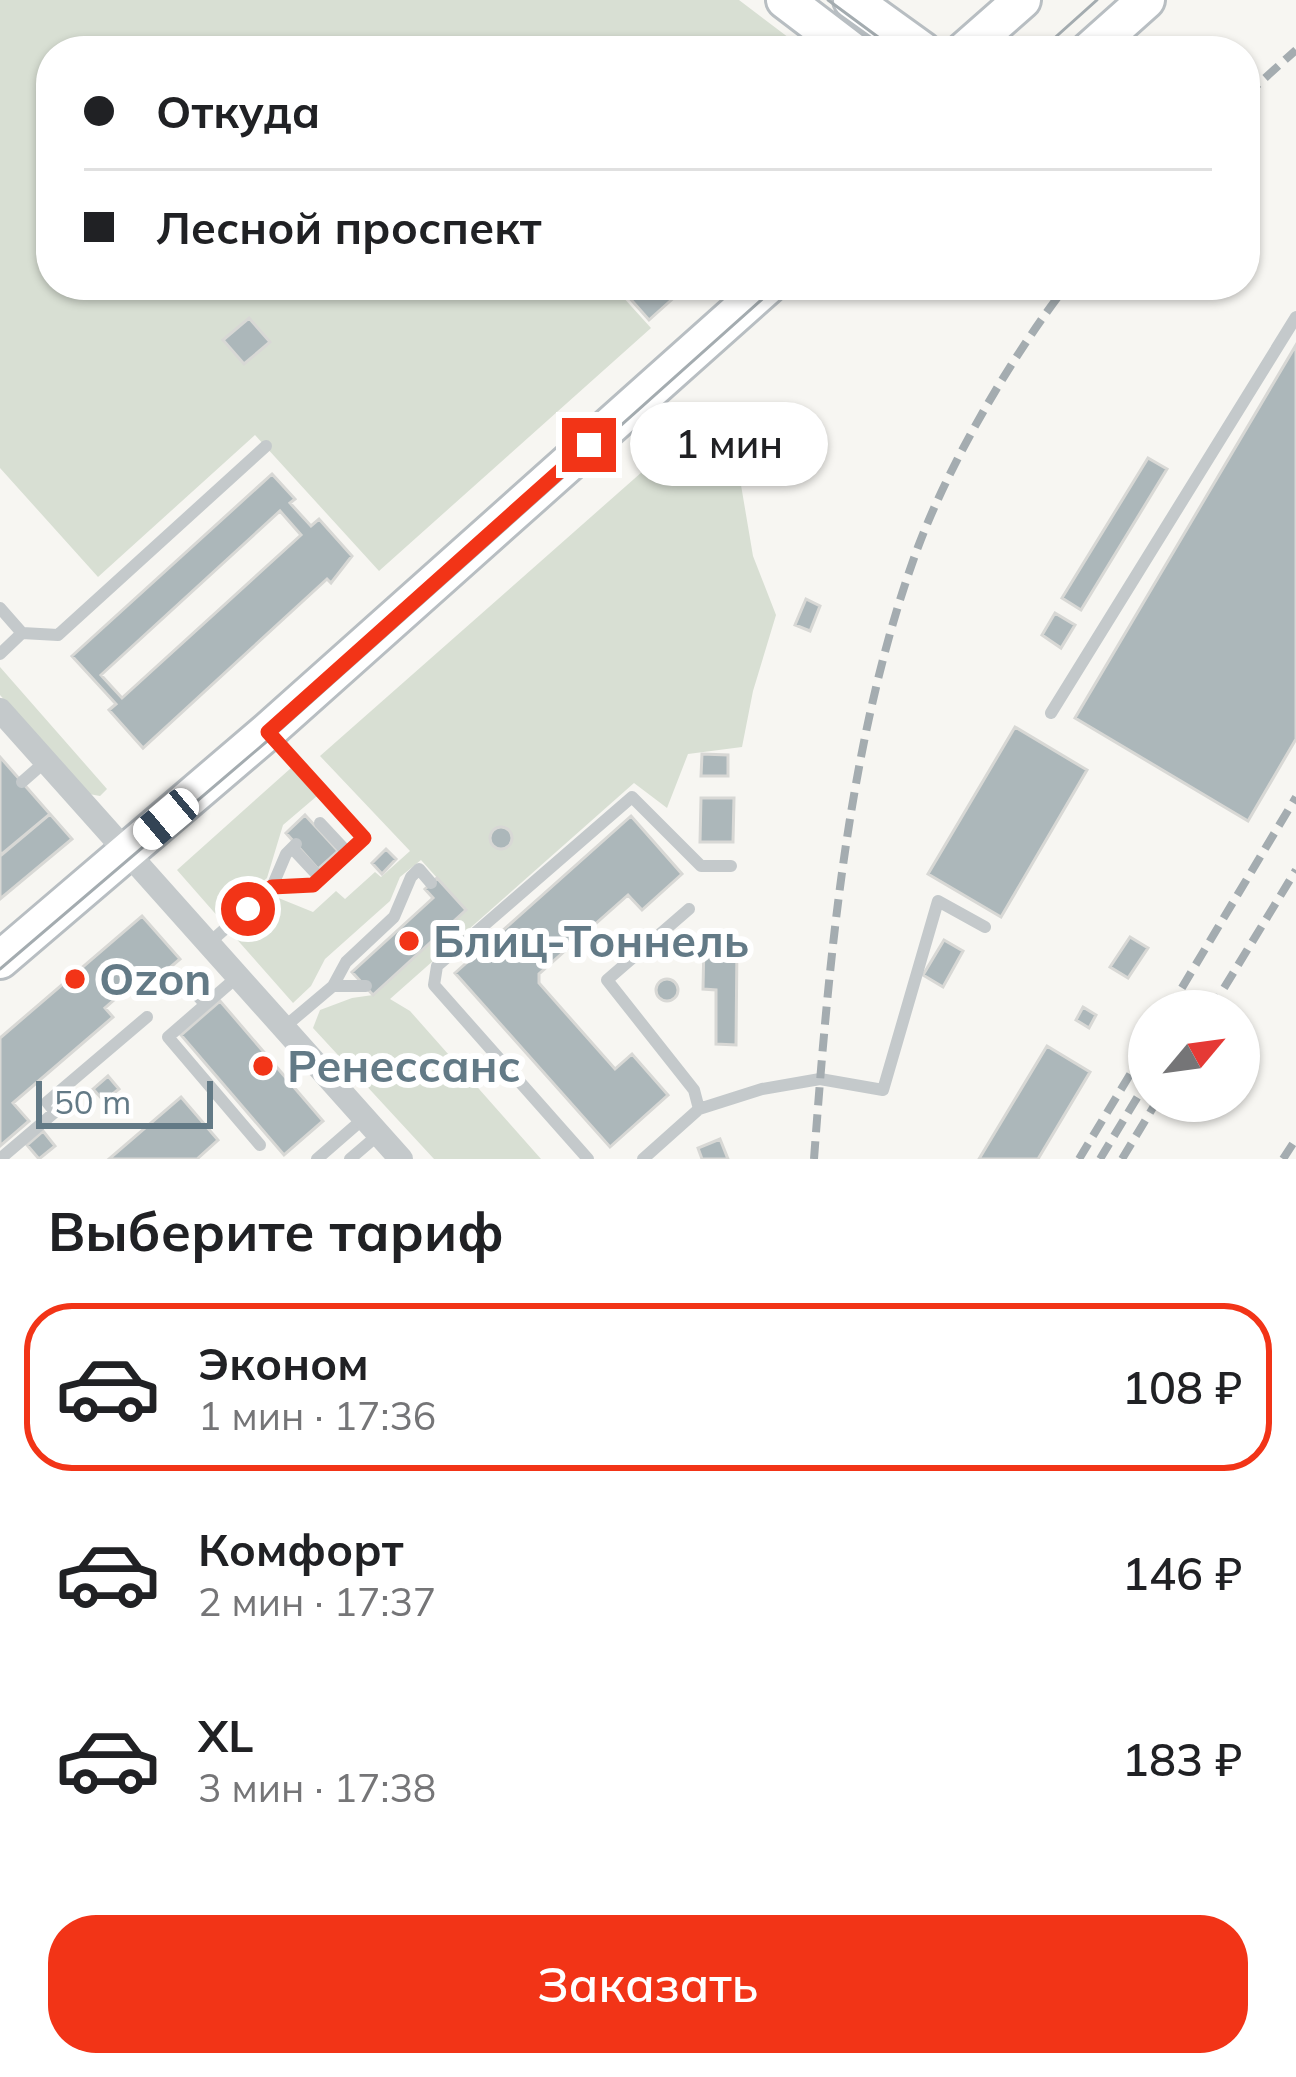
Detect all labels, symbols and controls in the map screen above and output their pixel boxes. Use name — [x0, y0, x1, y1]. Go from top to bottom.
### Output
text: Откуда — [156, 83, 320, 139]
text: Лесной проспект — [156, 199, 542, 255]
callout: 1 мин — [631, 403, 829, 487]
route end — [562, 418, 616, 472]
text: 1 мин — [675, 419, 783, 468]
car — [127, 782, 205, 856]
route start — [221, 882, 275, 936]
place label: Блиц-Тоннель — [433, 912, 749, 968]
marker: Блиц-Тоннель — [396, 928, 422, 954]
place label: Ozon — [99, 950, 211, 1006]
marker: Ozon — [62, 966, 88, 992]
north arrow — [1128, 990, 1260, 1122]
map controls — [1128, 990, 1260, 1122]
place label: Ренессанс — [287, 1037, 521, 1093]
marker: Ренессанс — [250, 1053, 276, 1079]
scale bar — [36, 1075, 213, 1128]
text: 50 m — [54, 1081, 131, 1122]
text: Выберите тариф — [48, 1197, 504, 1265]
icon: car — [54, 1333, 162, 1441]
text: Эконом — [198, 1335, 369, 1391]
text: 108 ₽ — [1122, 1359, 1242, 1415]
text: 1 мин · 17:36 — [198, 1391, 436, 1440]
icon: car — [54, 1519, 162, 1627]
text: Комфорт — [198, 1521, 404, 1577]
text: 146 ₽ — [1122, 1545, 1242, 1601]
text: 2 мин · 17:37 — [198, 1577, 436, 1626]
icon: car — [54, 1705, 162, 1813]
text: XL — [198, 1707, 253, 1763]
text: 183 ₽ — [1122, 1731, 1242, 1787]
text: 3 мин · 17:38 — [198, 1763, 436, 1812]
button: Заказать — [48, 1915, 1248, 2053]

